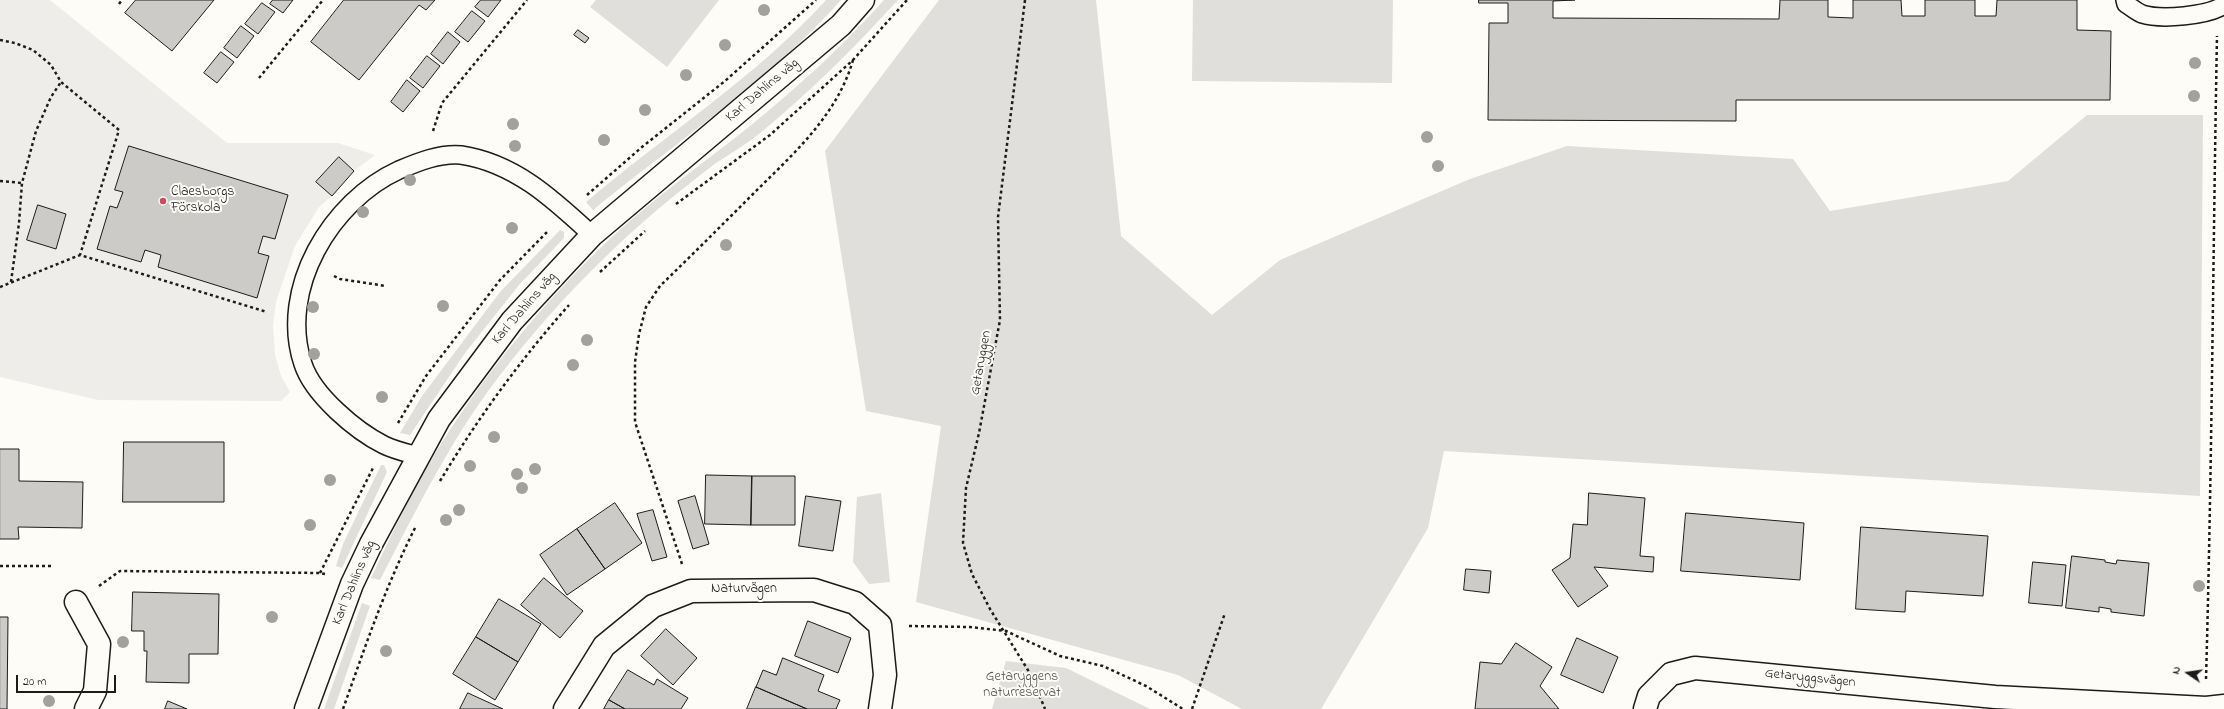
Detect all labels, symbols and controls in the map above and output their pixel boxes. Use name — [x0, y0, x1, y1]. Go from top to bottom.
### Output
street label: Karl Dahlins väg — [723, 56, 803, 126]
place label: Claesborgs Förskola — [171, 185, 234, 218]
marker: Claesborgs Förskola — [158, 196, 168, 206]
street label: Karl Dahlins väg — [489, 269, 561, 349]
street label: Getaryggen — [968, 329, 996, 397]
street label: Karl Dahlins väg — [330, 538, 380, 628]
street label: Naturvägen — [711, 582, 777, 598]
north arrow — [2168, 653, 2208, 693]
text: N — [2168, 665, 2185, 676]
street label: Getaryggsvägen — [1764, 666, 1856, 692]
scale bar — [18, 667, 118, 693]
park label: Getaryggens naturreservat — [983, 670, 1061, 702]
text: 20 m — [23, 673, 46, 691]

